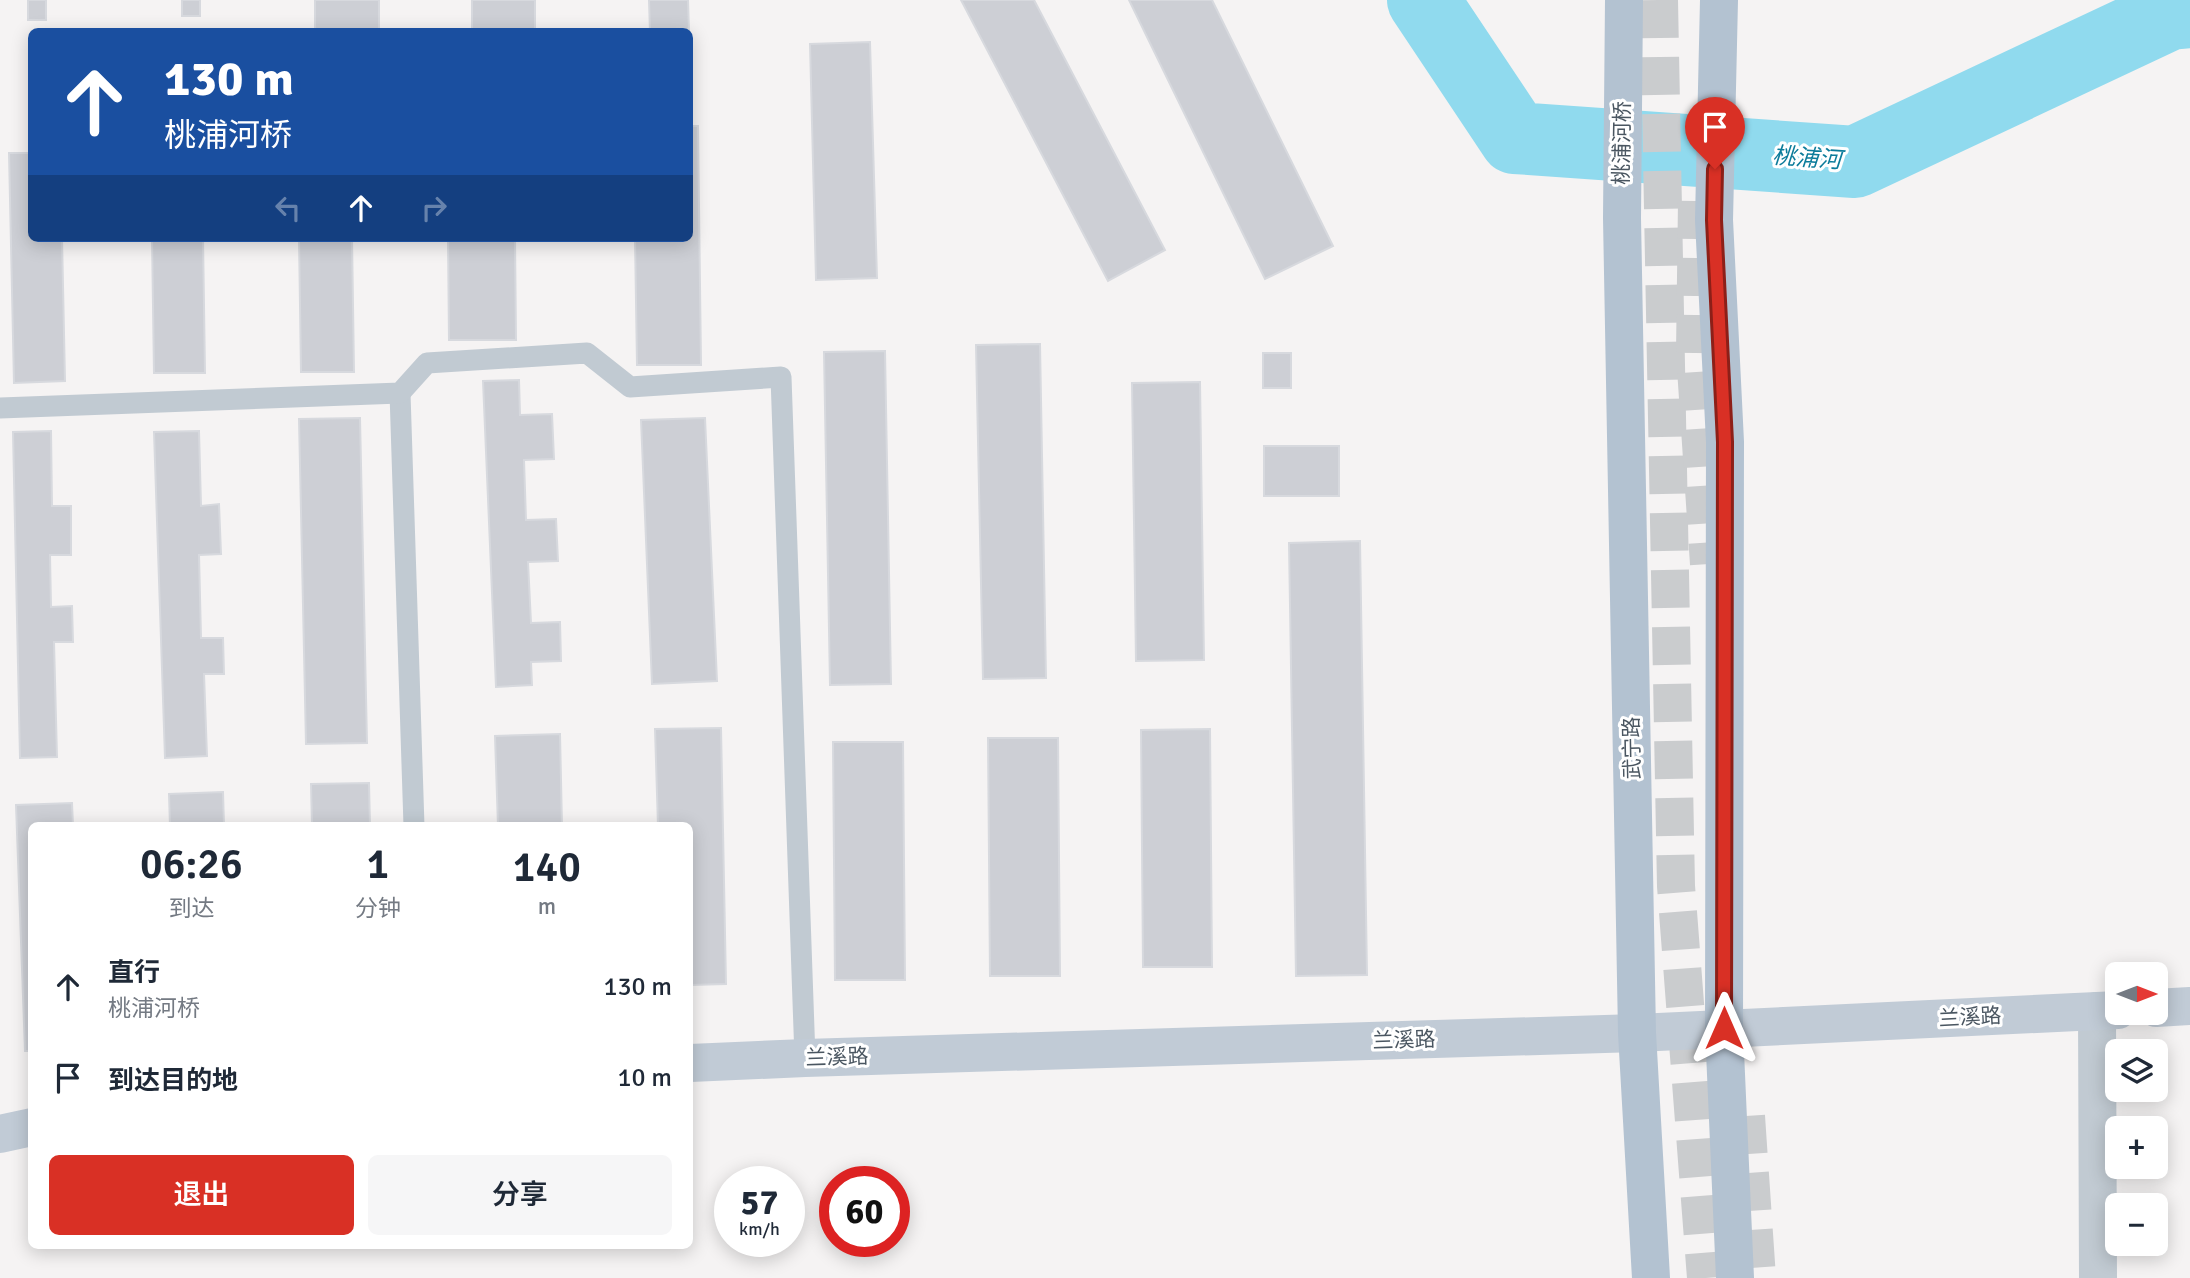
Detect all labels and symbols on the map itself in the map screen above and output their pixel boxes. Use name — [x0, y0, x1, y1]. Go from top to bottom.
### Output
pin — [1685, 97, 1745, 169]
street label: 桃浦河桥 — [1608, 101, 1636, 185]
water label: 桃浦河 — [1772, 141, 1846, 175]
street label: 武宁路 — [1618, 716, 1646, 780]
north arrow — [2105, 962, 2168, 1026]
position arrow — [1687, 991, 1761, 1065]
street label: 兰溪路 — [1938, 1002, 2002, 1032]
street label: 兰溪路 — [1372, 1026, 1436, 1054]
street label: 兰溪路 — [805, 1043, 869, 1071]
speed limit sign: 60 — [819, 1166, 910, 1257]

